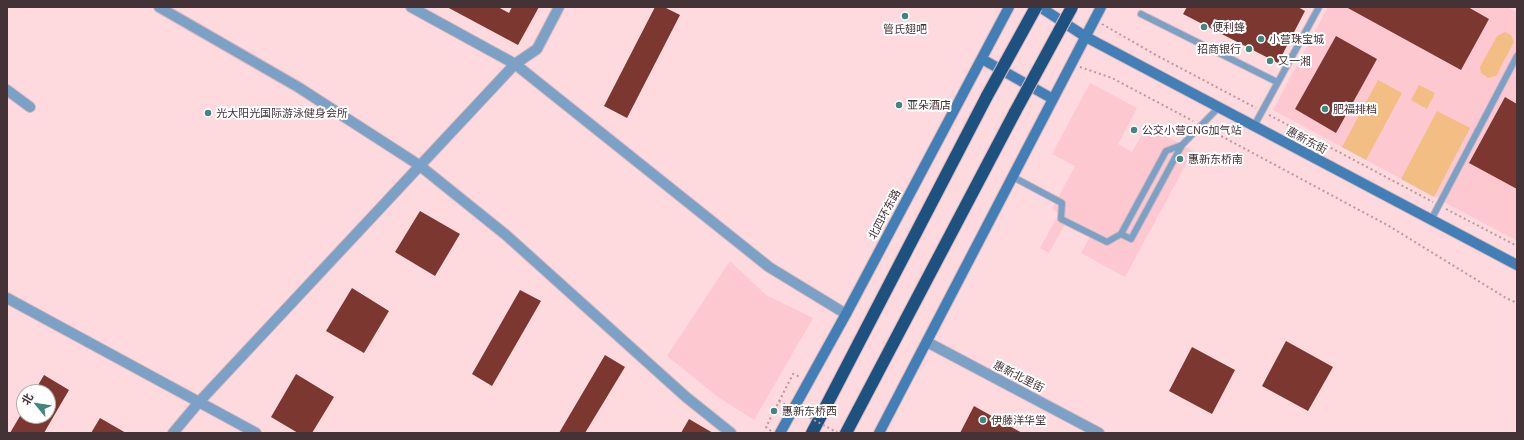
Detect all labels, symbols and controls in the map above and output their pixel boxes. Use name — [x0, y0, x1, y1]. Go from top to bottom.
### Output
marker: 管氏翅吧 — [900, 11, 910, 21]
place label: 便利蜂 — [1212, 20, 1245, 34]
place label: 管氏翅吧 — [883, 22, 927, 36]
marker: 便利蜂 — [1199, 22, 1209, 32]
place label: 小营珠宝城 — [1269, 32, 1324, 46]
marker: 小营珠宝城 — [1256, 34, 1266, 44]
place label: 招商银行 — [1197, 42, 1241, 56]
marker: 招商银行 — [1244, 44, 1254, 54]
place label: 又一湘 — [1278, 54, 1311, 68]
marker: 又一湘 — [1265, 56, 1275, 66]
place label: 亚朵酒店 — [907, 98, 951, 112]
marker: 亚朵酒店 — [894, 100, 904, 110]
place label: 肥福排档 — [1333, 102, 1377, 116]
marker: 肥福排档 — [1320, 104, 1330, 114]
place label: 光大阳光国际游泳健身会所 — [216, 106, 348, 120]
marker: 光大阳光国际游泳健身会所 — [203, 108, 213, 118]
place label: 公交小营CNG加气站 — [1142, 123, 1242, 137]
street label: 惠新东街 — [1284, 124, 1330, 156]
marker: 公交小营CNG加气站 — [1129, 125, 1139, 135]
place label: 惠新东桥南 — [1188, 152, 1243, 166]
marker: 惠新东桥南 — [1175, 154, 1185, 164]
street label: 北四环东路 — [865, 187, 903, 241]
street label: 惠新北里街 — [992, 358, 1046, 394]
north arrow — [16, 384, 56, 424]
text: 北 — [17, 390, 36, 407]
place label: 惠新东桥西 — [782, 404, 837, 418]
marker: 惠新东桥西 — [769, 406, 779, 416]
place label: 伊藤洋华堂 — [991, 413, 1046, 427]
marker: 伊藤洋华堂 — [978, 415, 988, 425]

